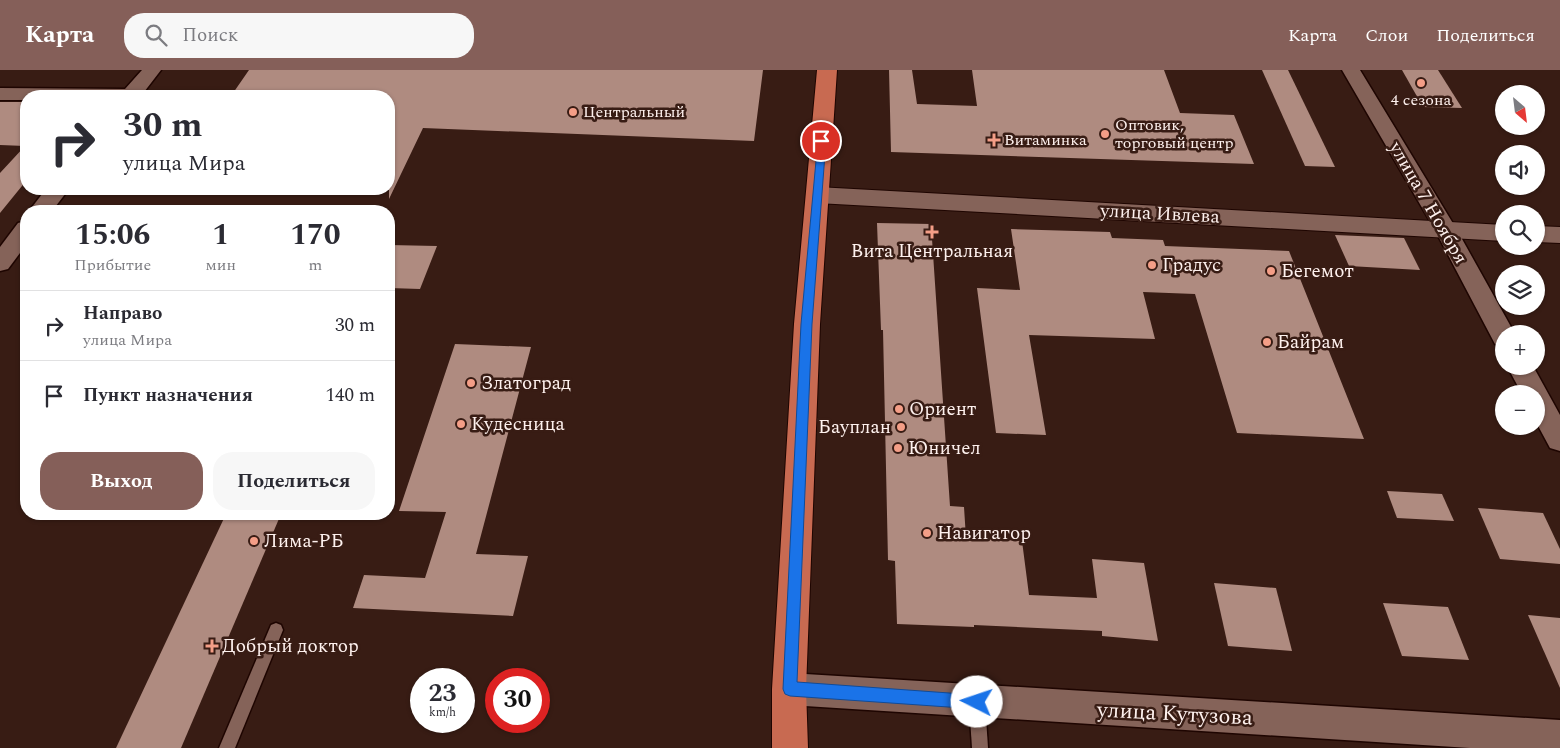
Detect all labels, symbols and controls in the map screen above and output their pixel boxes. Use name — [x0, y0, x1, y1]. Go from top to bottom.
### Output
search box — [124, 13, 474, 58]
text: Карта — [25, 17, 94, 53]
icon: search — [142, 21, 170, 49]
text: Поиск — [182, 21, 238, 50]
text: Карта — [1288, 22, 1337, 49]
text: Слои — [1365, 22, 1408, 49]
text: Поделиться — [1436, 22, 1535, 49]
marker: 4 сезона — [1415, 77, 1427, 89]
north arrow — [1495, 85, 1545, 135]
map controls — [1495, 85, 1545, 435]
place label: 4 сезона — [1391, 88, 1451, 112]
text: 30 m — [123, 99, 203, 152]
place label: Центральный — [583, 100, 685, 124]
marker: Центральный — [567, 106, 579, 118]
icon: right — [40, 110, 105, 175]
place label: Оптовик, торговый центр — [1115, 113, 1233, 155]
pin — [800, 120, 842, 162]
icon: arrive — [807, 127, 835, 155]
place label: Витаминка — [1004, 128, 1087, 152]
marker: Оптовик, торговый центр — [1099, 128, 1111, 140]
marker: Витаминка — [988, 134, 1000, 146]
street label: улица 7 Ноября — [1381, 135, 1475, 270]
button: sound — [1495, 145, 1545, 195]
text: улица Мира — [123, 147, 245, 180]
street label: улица Ивлева — [1098, 196, 1221, 232]
button: search — [1495, 205, 1545, 255]
text: 15:06 — [75, 212, 150, 258]
text: 1 — [212, 212, 229, 258]
text: 170 — [290, 212, 341, 258]
marker: Вита Центральная — [926, 226, 938, 238]
place label: Вита Центральная — [851, 237, 1013, 266]
place label: Градус — [1162, 251, 1221, 280]
text: Прибытие — [74, 253, 151, 277]
text: мин — [205, 253, 236, 277]
text: m — [309, 253, 322, 277]
place label: Бегемот — [1281, 257, 1354, 286]
marker: Градус — [1146, 259, 1158, 271]
marker: Бегемот — [1265, 265, 1277, 277]
button: layers — [1495, 265, 1545, 315]
text: Направо — [83, 299, 162, 328]
text: 30 m — [335, 311, 375, 340]
icon: right — [40, 312, 68, 340]
button: + — [1495, 325, 1545, 375]
text: улица Мира — [83, 328, 172, 352]
place label: Байрам — [1277, 328, 1344, 357]
marker: Байрам — [1261, 336, 1273, 348]
place label: Златоград — [481, 369, 571, 398]
marker: Златоград — [465, 377, 477, 389]
text: Пункт назначения — [83, 381, 253, 410]
text: 140 m — [325, 381, 375, 410]
icon: arrive — [40, 382, 68, 410]
button: − — [1495, 385, 1545, 435]
place label: Ориент — [909, 395, 976, 424]
marker: Ориент — [893, 403, 905, 415]
place label: Кудесница — [471, 410, 566, 439]
place label: Бауплан — [818, 413, 891, 442]
marker: Кудесница — [455, 418, 467, 430]
marker: Бауплан — [895, 421, 907, 433]
place label: Юничел — [908, 434, 981, 463]
marker: Юничел — [892, 442, 904, 454]
button: Выход — [40, 452, 203, 510]
button: Поделиться — [213, 452, 375, 510]
place label: Навигатор — [937, 519, 1031, 548]
place label: Лима-РБ — [264, 527, 343, 556]
marker: Навигатор — [921, 527, 933, 539]
marker: Лима-РБ — [248, 535, 260, 547]
place label: Добрый доктор — [222, 632, 359, 661]
marker: Добрый доктор — [206, 640, 218, 652]
speed limit sign: 30 — [485, 668, 550, 733]
text: 23 — [428, 675, 457, 713]
position arrow — [950, 675, 1002, 727]
street label: улица Кутузова — [1095, 693, 1254, 735]
text: km/h — [429, 703, 456, 722]

